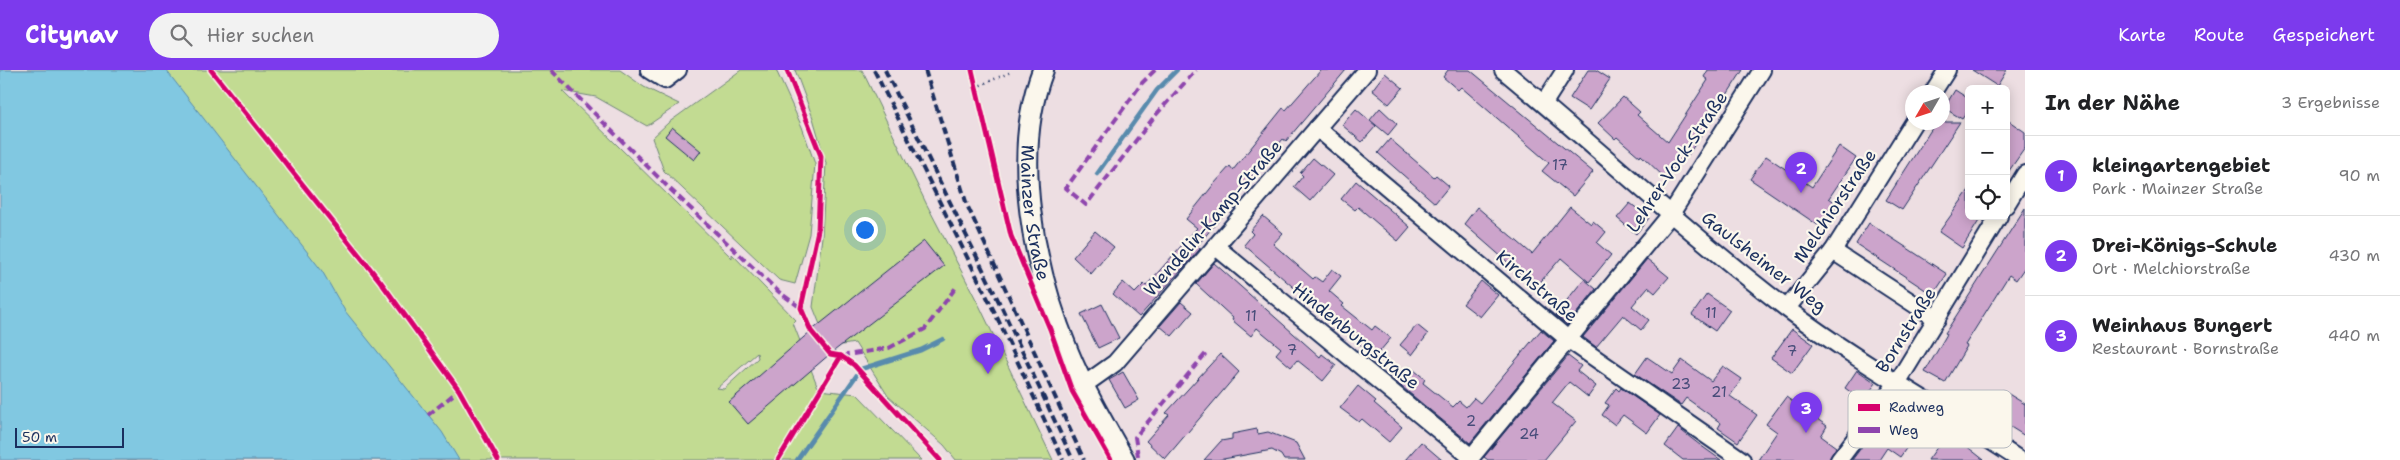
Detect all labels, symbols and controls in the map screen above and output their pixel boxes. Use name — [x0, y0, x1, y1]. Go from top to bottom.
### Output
search box — [149, 13, 499, 58]
text: Citynav — [25, 19, 119, 51]
icon: search — [167, 21, 195, 49]
text: Hier suchen — [207, 23, 314, 48]
text: Karte — [2118, 23, 2166, 47]
text: Route — [2194, 23, 2245, 47]
text: Gespeichert — [2273, 23, 2375, 47]
north arrow — [1905, 85, 1950, 130]
map controls — [1965, 85, 2010, 220]
button: + — [1965, 85, 2010, 130]
street label: Lehrer-Vock-Straße — [1621, 87, 1733, 237]
text: In der Nähe — [2045, 89, 2180, 117]
text: 3 Ergebnisse — [2281, 92, 2380, 113]
button: − — [1965, 130, 2010, 175]
street label: Wendelin-Kamp-Straße — [1138, 135, 1288, 301]
street label: Mainzer Straße — [1015, 144, 1055, 283]
street label: Melchiorstraße — [1788, 144, 1882, 268]
pin: 2 — [1785, 152, 1817, 193]
text: kleingartengebiet — [2092, 153, 2270, 178]
house number: 17 — [1552, 155, 1568, 175]
text: 1 — [2057, 165, 2065, 186]
text: 90 m — [2339, 165, 2380, 186]
button: locate — [1965, 175, 2010, 220]
text: Park · Mainzer Straße — [2092, 178, 2263, 199]
street label: Gaulsheimer Weg — [1697, 206, 1831, 318]
your location — [852, 217, 878, 243]
text: Drei-Königs-Schule — [2092, 233, 2277, 258]
street label: Kirchstraße — [1491, 245, 1583, 327]
text: 2 — [2055, 245, 2067, 266]
text: 430 m — [2329, 245, 2380, 266]
text: Ort · Melchiorstraße — [2092, 258, 2250, 279]
street label: Hindenburgstraße — [1287, 277, 1425, 395]
street label: Bornstraße — [1870, 283, 1942, 377]
house number: 11 — [1705, 303, 1717, 323]
house number: 11 — [1245, 306, 1257, 326]
text: Weinhaus Bungert — [2092, 313, 2272, 338]
text: 3 — [2055, 325, 2067, 346]
text: 440 m — [2328, 325, 2380, 346]
pin: 1 — [972, 333, 1004, 374]
text: Restaurant · Bornstraße — [2092, 338, 2279, 359]
house number: 7 — [1287, 340, 1297, 360]
house number: 7 — [1787, 341, 1797, 361]
house number: 23 — [1671, 374, 1691, 394]
house number: 21 — [1711, 382, 1727, 402]
legend — [1848, 390, 2012, 448]
pin: 3 — [1790, 392, 1822, 433]
text: Radweg — [1889, 398, 1944, 416]
house number: 2 — [1466, 411, 1476, 431]
text: Weg — [1889, 421, 1918, 439]
house number: 24 — [1519, 424, 1539, 444]
scale bar — [15, 425, 124, 448]
text: 50 m — [22, 428, 57, 446]

